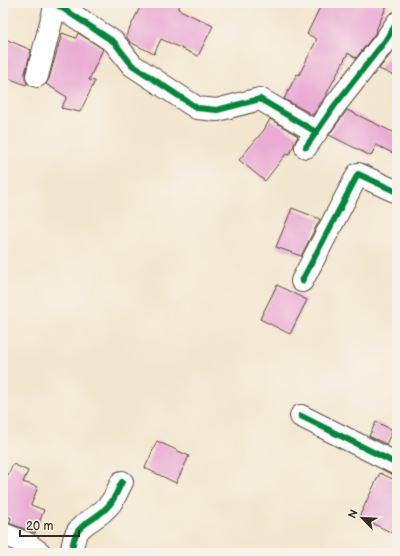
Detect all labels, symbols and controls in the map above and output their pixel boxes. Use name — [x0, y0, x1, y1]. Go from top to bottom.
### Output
north arrow — [342, 498, 382, 538]
text: N — [346, 508, 361, 521]
scale bar — [20, 512, 79, 538]
text: 20 m — [26, 519, 53, 534]

